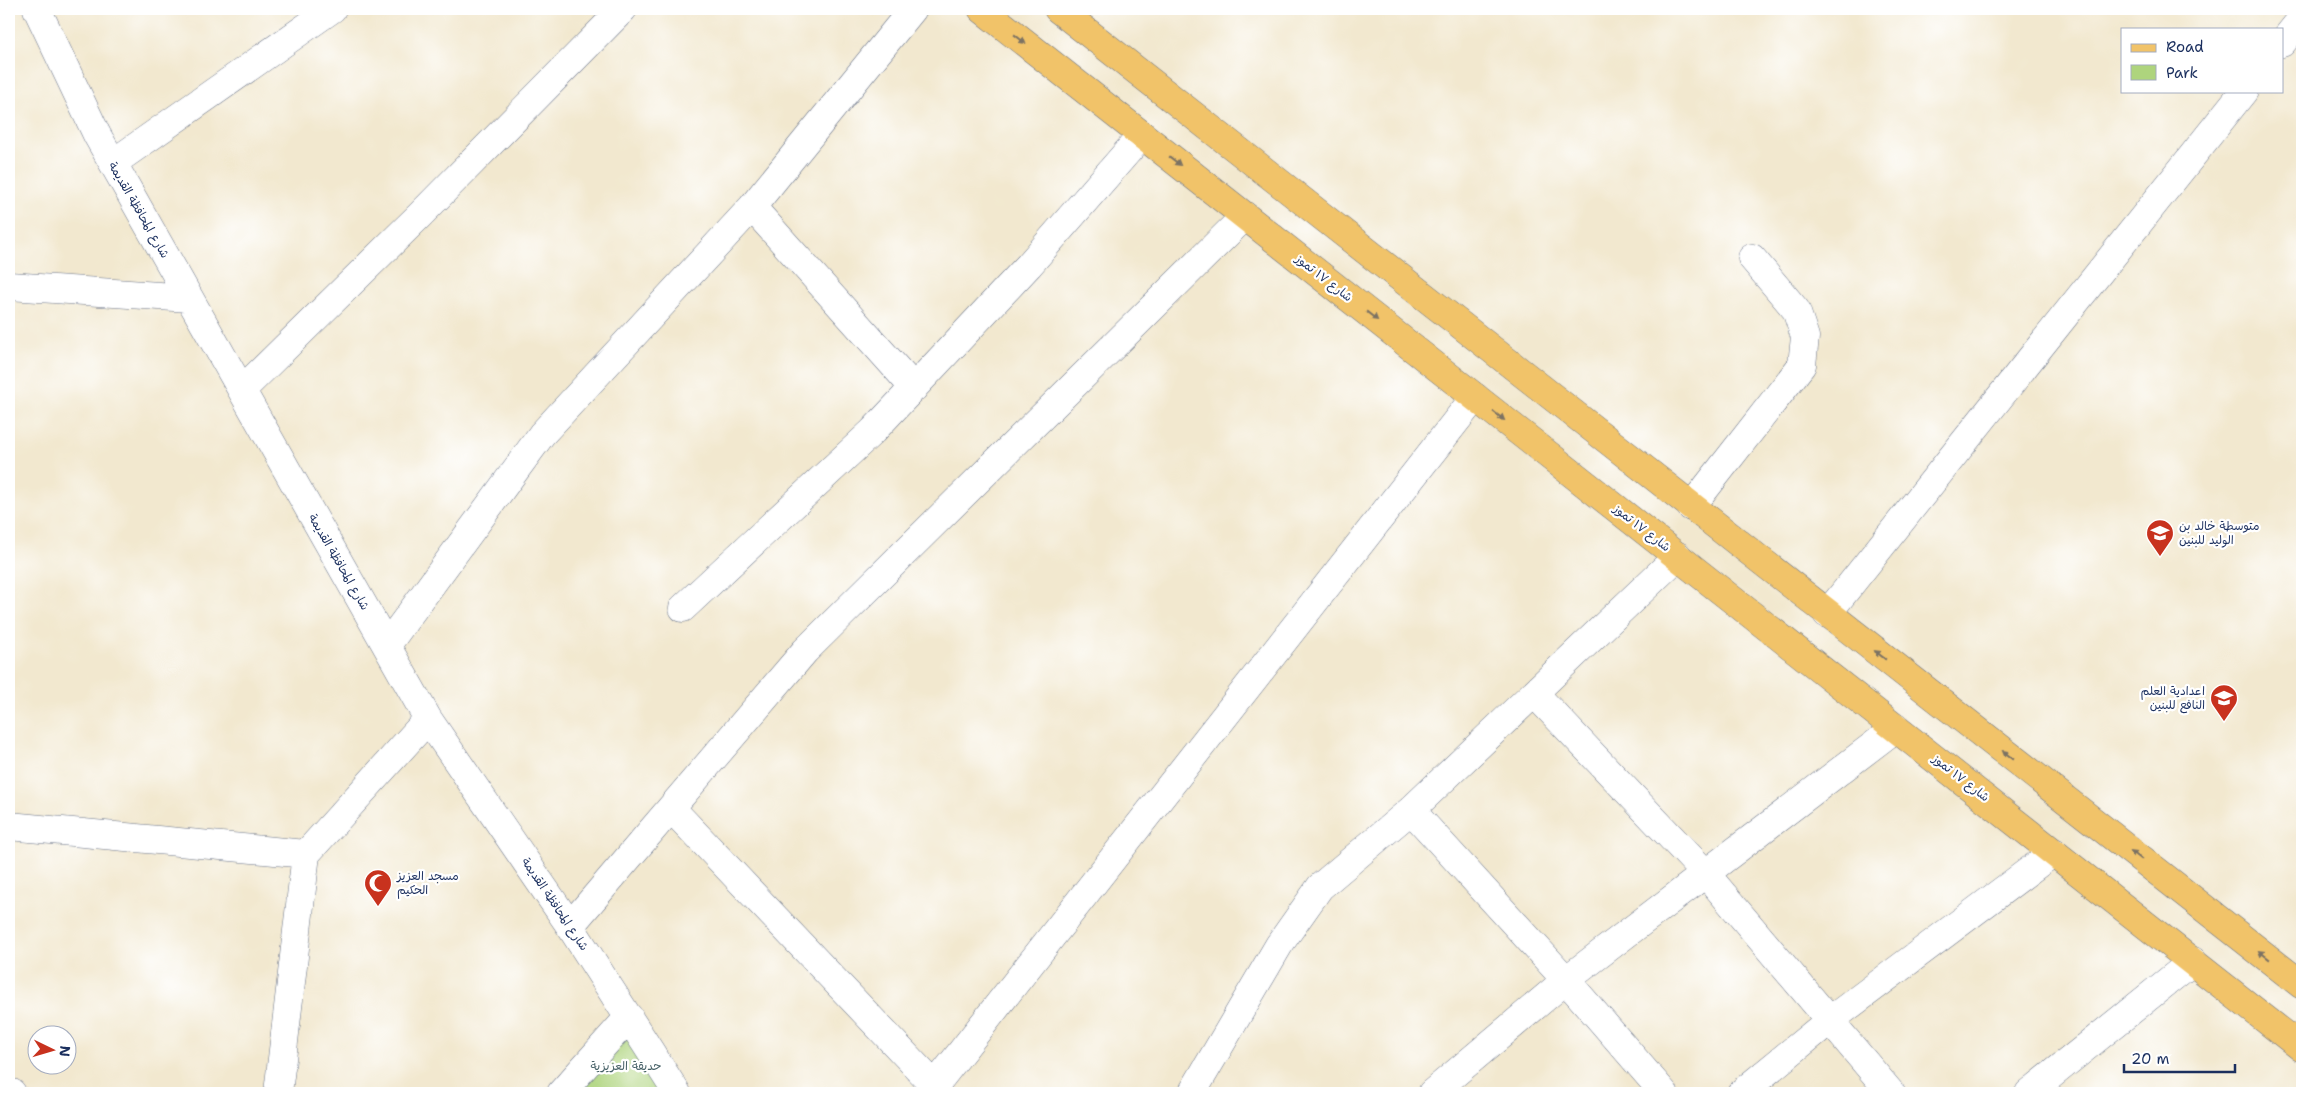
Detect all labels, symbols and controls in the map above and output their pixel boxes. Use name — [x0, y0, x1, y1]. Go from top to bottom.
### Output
legend — [2121, 28, 2284, 92]
one-way arrow — [1013, 33, 1026, 44]
text: Road — [2166, 37, 2204, 57]
text: Park — [2166, 63, 2198, 83]
one-way arrow — [1168, 156, 1182, 166]
street label: شارع المحافظة القديمة — [104, 159, 173, 262]
street label: شارع ١٧ تموز — [1291, 250, 1356, 306]
one-way arrow — [1365, 310, 1378, 321]
one-way arrow — [1492, 411, 1506, 421]
street label: شارع ١٧ تموز — [1609, 500, 1674, 556]
street label: شارع المحافظة القديمة — [304, 511, 373, 614]
school or university icon: متوسطة خالد بن الوليد للبنين — [2145, 518, 2175, 557]
place label: متوسطة خالد بن الوليد للبنين — [2179, 518, 2259, 548]
one-way arrow — [1874, 650, 1887, 661]
place label: اعدادية العلم النافع للبنين — [2141, 683, 2205, 714]
school or university icon: اعدادية العلم النافع للبنين — [2209, 683, 2239, 722]
street label: شارع ١٧ تموز — [1928, 750, 1993, 806]
one-way arrow — [2002, 750, 2015, 761]
one-way arrow — [2130, 850, 2143, 861]
street label: شارع المحافظة القديمة — [517, 854, 592, 954]
mosque icon: مسجد العزيز الحكيم — [363, 868, 393, 907]
place label: مسجد العزيز الحكيم — [396, 868, 459, 899]
one-way arrow — [2258, 950, 2271, 961]
north arrow — [28, 1024, 78, 1074]
scale bar — [2124, 1042, 2235, 1074]
text: N — [56, 1045, 74, 1057]
text: 20 m — [2131, 1049, 2170, 1069]
park label: حديقة العزيزية — [590, 1058, 662, 1074]

